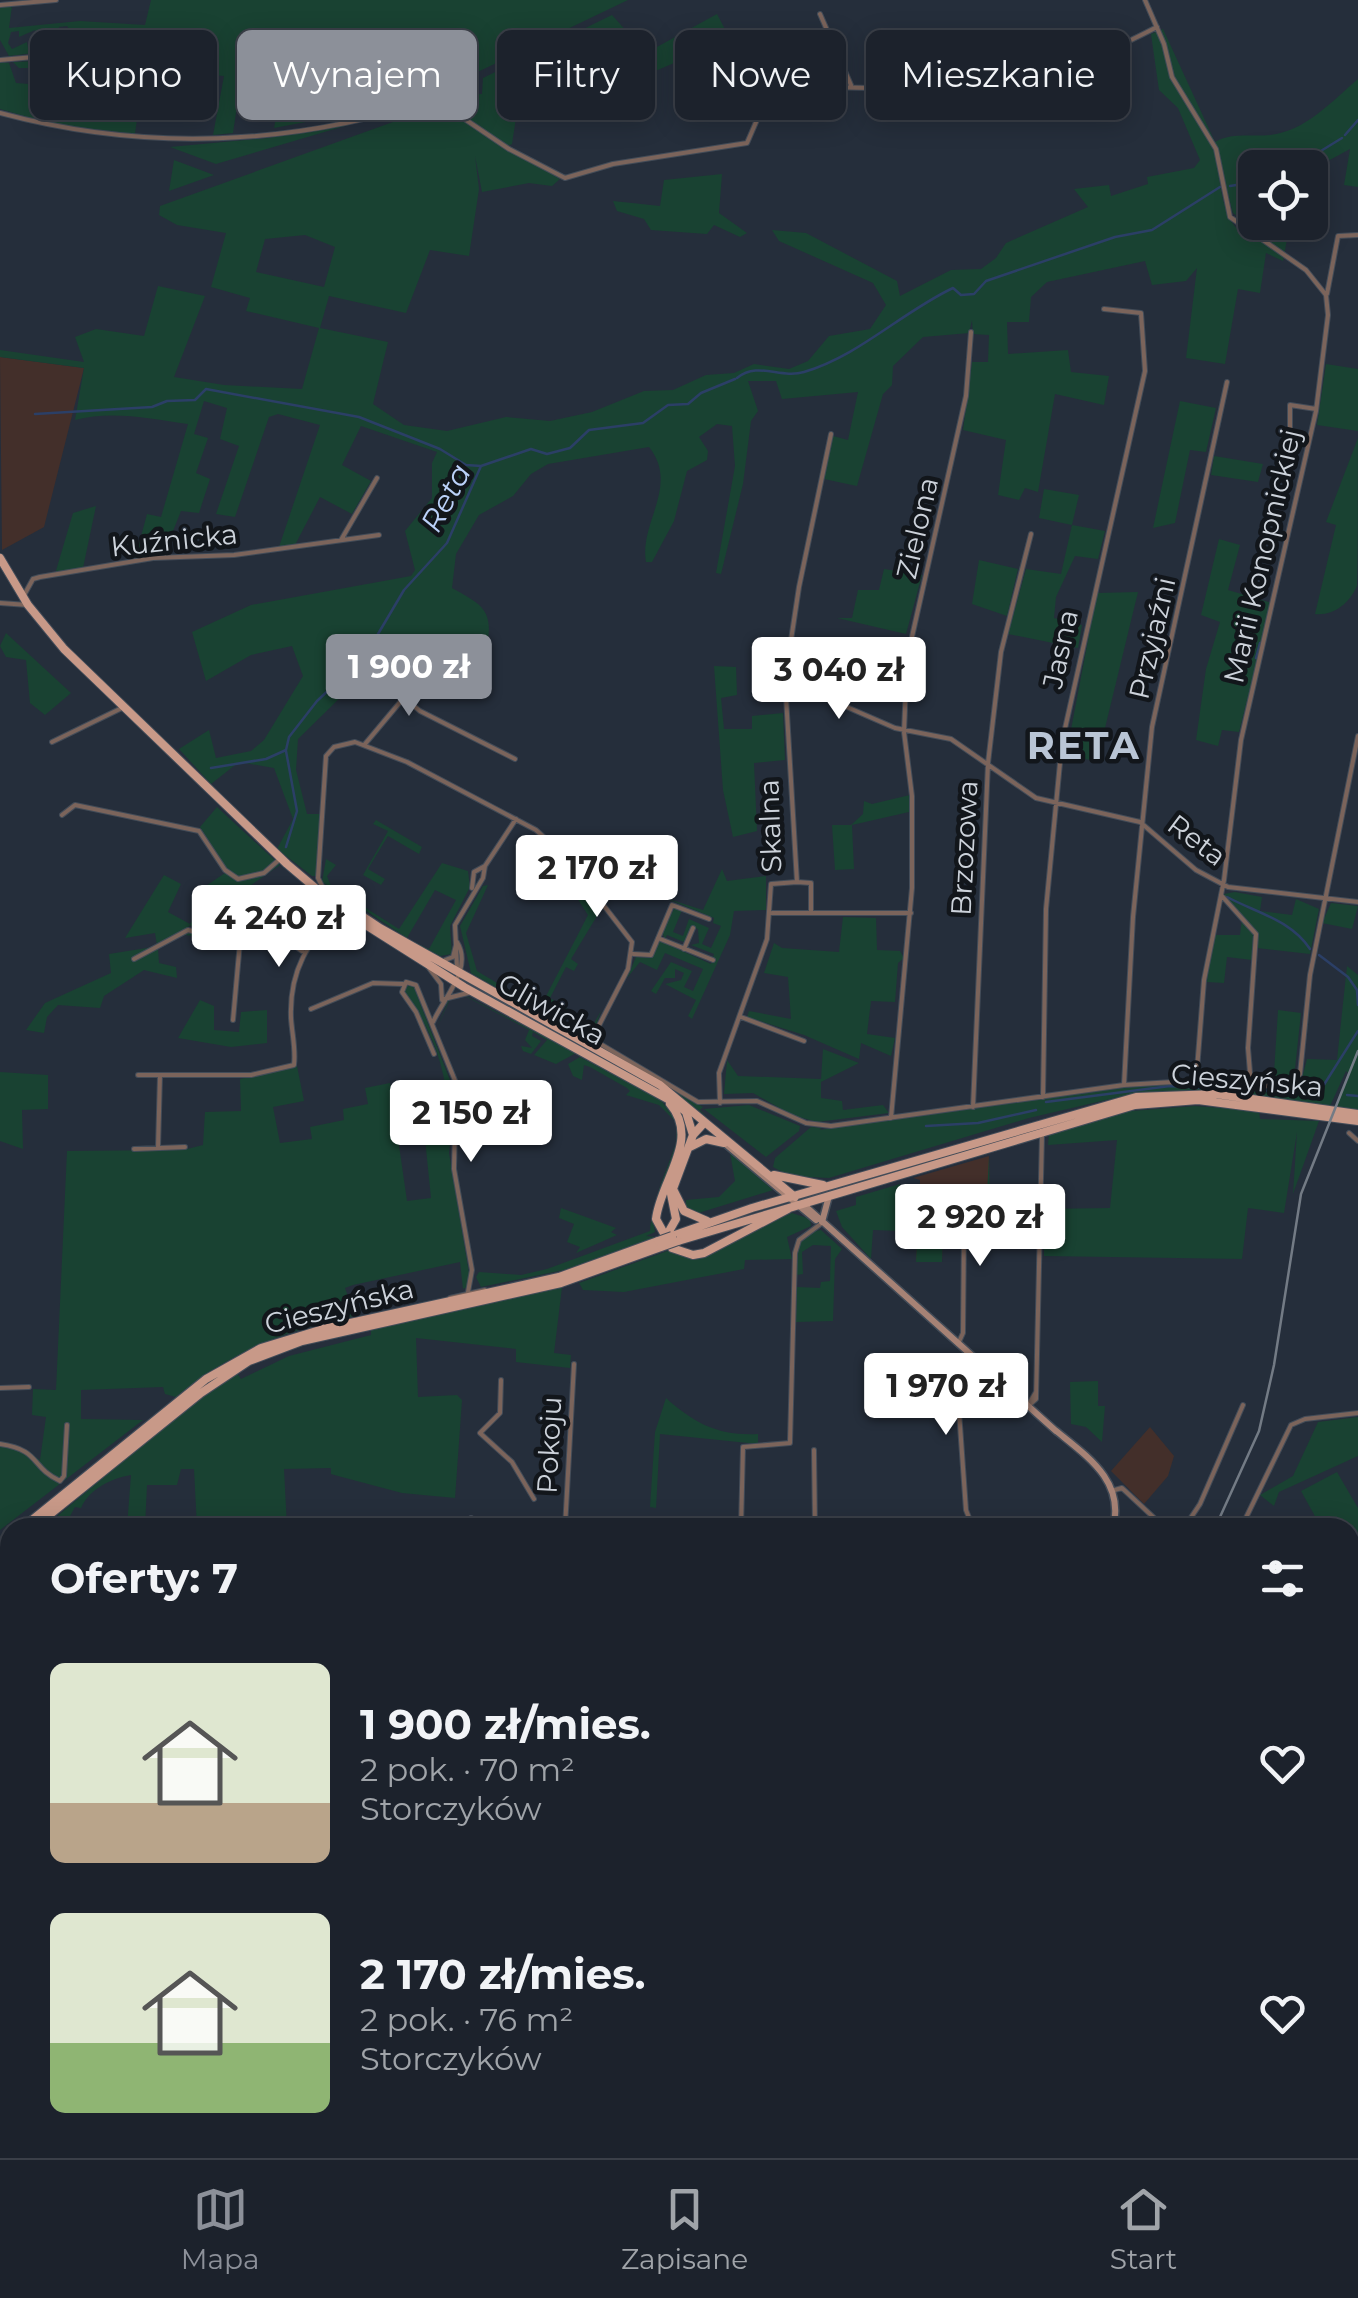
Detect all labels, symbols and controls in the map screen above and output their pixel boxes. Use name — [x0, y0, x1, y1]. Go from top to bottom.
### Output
chip: Kupno — [30, 30, 217, 120]
chip: Wynajem — [237, 30, 477, 120]
chip: Filtry — [497, 30, 655, 120]
chip: Nowe — [675, 30, 846, 120]
chip: Mieszkanie — [866, 30, 1130, 120]
map controls — [1238, 150, 1328, 240]
button: locate — [1238, 150, 1328, 240]
street label: Marii Konopnickiej — [1216, 426, 1308, 686]
water label: Reta — [412, 457, 479, 538]
street label: Zielona — [889, 474, 945, 582]
street label: Kuźnicka — [109, 516, 239, 564]
street label: Przyjaźni — [1121, 574, 1183, 702]
street label: Jasna — [1035, 607, 1085, 692]
pin: 1 900 zł — [306, 634, 512, 719]
pin: 3 040 zł — [736, 637, 942, 722]
text: 1 900 zł — [348, 647, 470, 686]
text: 3 040 zł — [774, 650, 904, 689]
district label: RETA — [1027, 722, 1141, 769]
street label: Skalna — [751, 779, 789, 873]
street label: Brzozowa — [943, 779, 985, 917]
street label: Reta — [1161, 807, 1233, 873]
pin: 2 170 zł — [494, 835, 700, 920]
text: 2 170 zł — [538, 848, 656, 887]
pin: 4 240 zł — [176, 885, 382, 970]
text: 4 240 zł — [214, 898, 344, 937]
street label: Gliwicka — [492, 966, 612, 1052]
street label: Cieszyńska — [1170, 1056, 1324, 1104]
pin: 2 150 zł — [368, 1080, 574, 1165]
text: 2 150 zł — [412, 1093, 530, 1132]
pin: 2 920 zł — [877, 1184, 1083, 1269]
text: 2 920 zł — [917, 1197, 1043, 1236]
street label: Cieszyńska — [261, 1271, 417, 1341]
pin: 1 970 zł — [843, 1353, 1049, 1438]
text: 1 970 zł — [886, 1366, 1006, 1405]
street label: Pokoju — [529, 1395, 569, 1495]
icon: filters — [1255, 1551, 1310, 1606]
text: Oferty: 7 — [50, 1552, 238, 1604]
text: 1 900 zł/mies. — [360, 1698, 651, 1750]
icon: home — [130, 1703, 250, 1823]
icon: heart — [1255, 1736, 1310, 1791]
text: 2 pok. · 70 m² — [360, 1750, 575, 1789]
text: Storczyków — [360, 1789, 542, 1828]
text: 2 170 zł/mies. — [360, 1948, 646, 2000]
icon: home — [130, 1953, 250, 2073]
icon: heart — [1255, 1986, 1310, 2041]
text: 2 pok. · 76 m² — [360, 2000, 573, 2039]
text: Storczyków — [360, 2039, 542, 2078]
tab: Mapa — [181, 2182, 259, 2276]
tab: Zapisane — [621, 2182, 748, 2276]
tab: Start — [1110, 2182, 1177, 2276]

